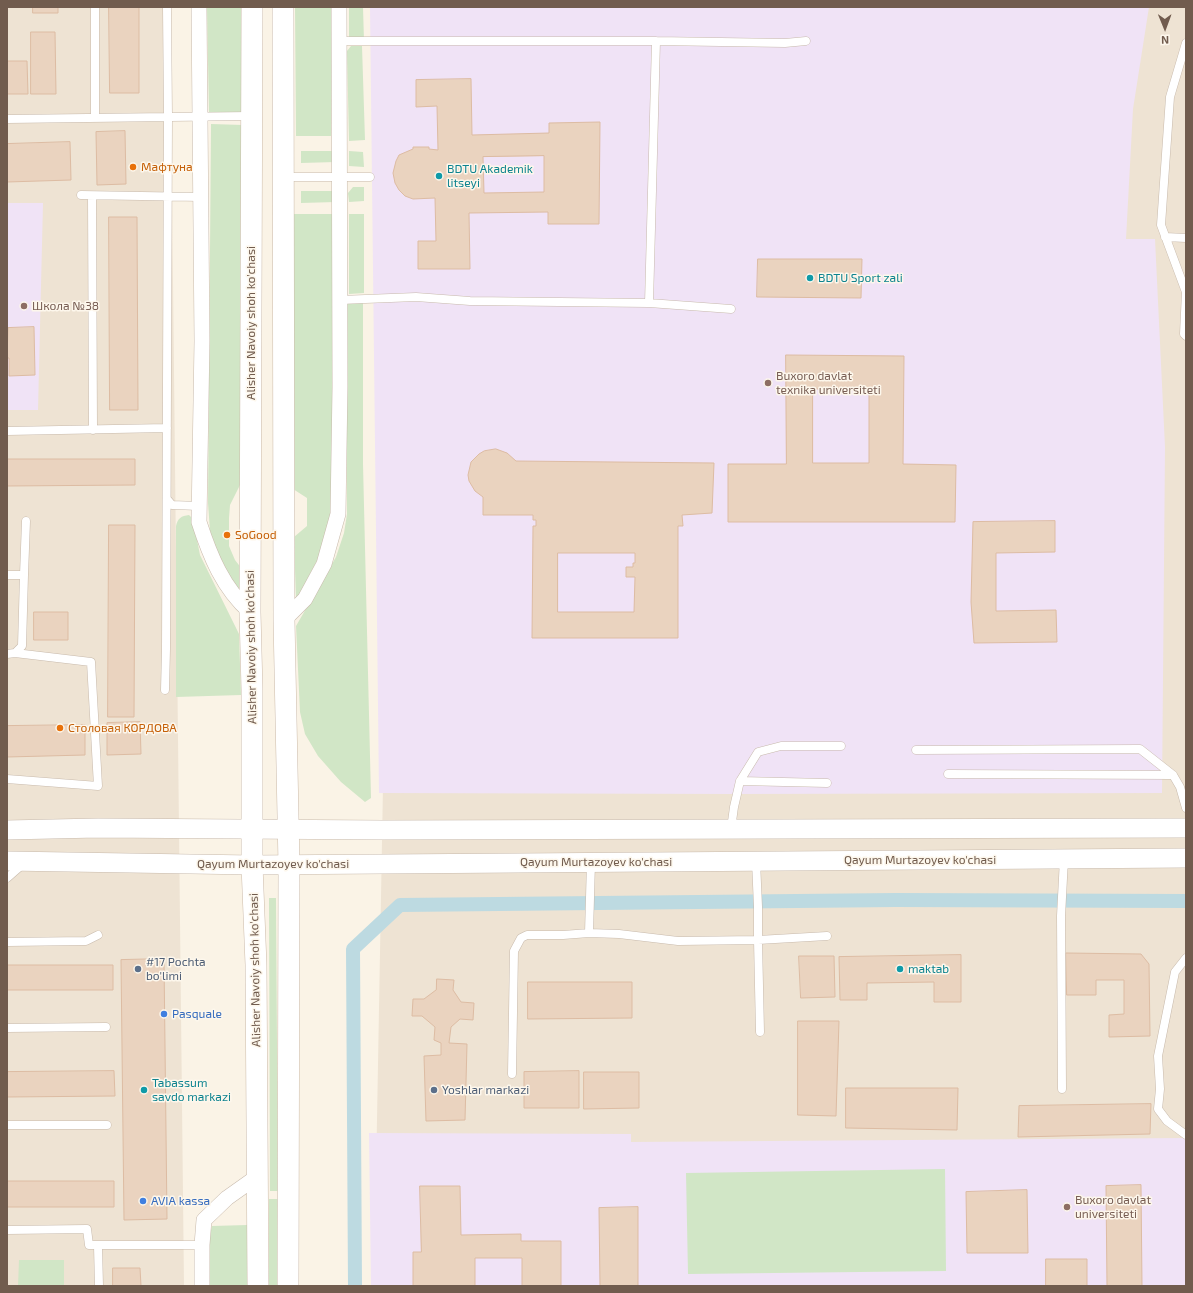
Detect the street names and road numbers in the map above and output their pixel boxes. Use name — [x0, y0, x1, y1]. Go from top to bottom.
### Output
street label: Alisher Navoiy shoh ko'chasi — [244, 246, 258, 400]
street label: Alisher Navoiy shoh ko'chasi — [242, 570, 260, 724]
street label: Qayum Murtazoyev ko'chasi — [844, 853, 996, 867]
street label: Qayum Murtazoyev ko'chasi — [520, 855, 672, 869]
street label: Qayum Murtazoyev ko'chasi — [197, 857, 349, 871]
street label: Alisher Navoiy shoh ko'chasi — [246, 893, 264, 1047]

